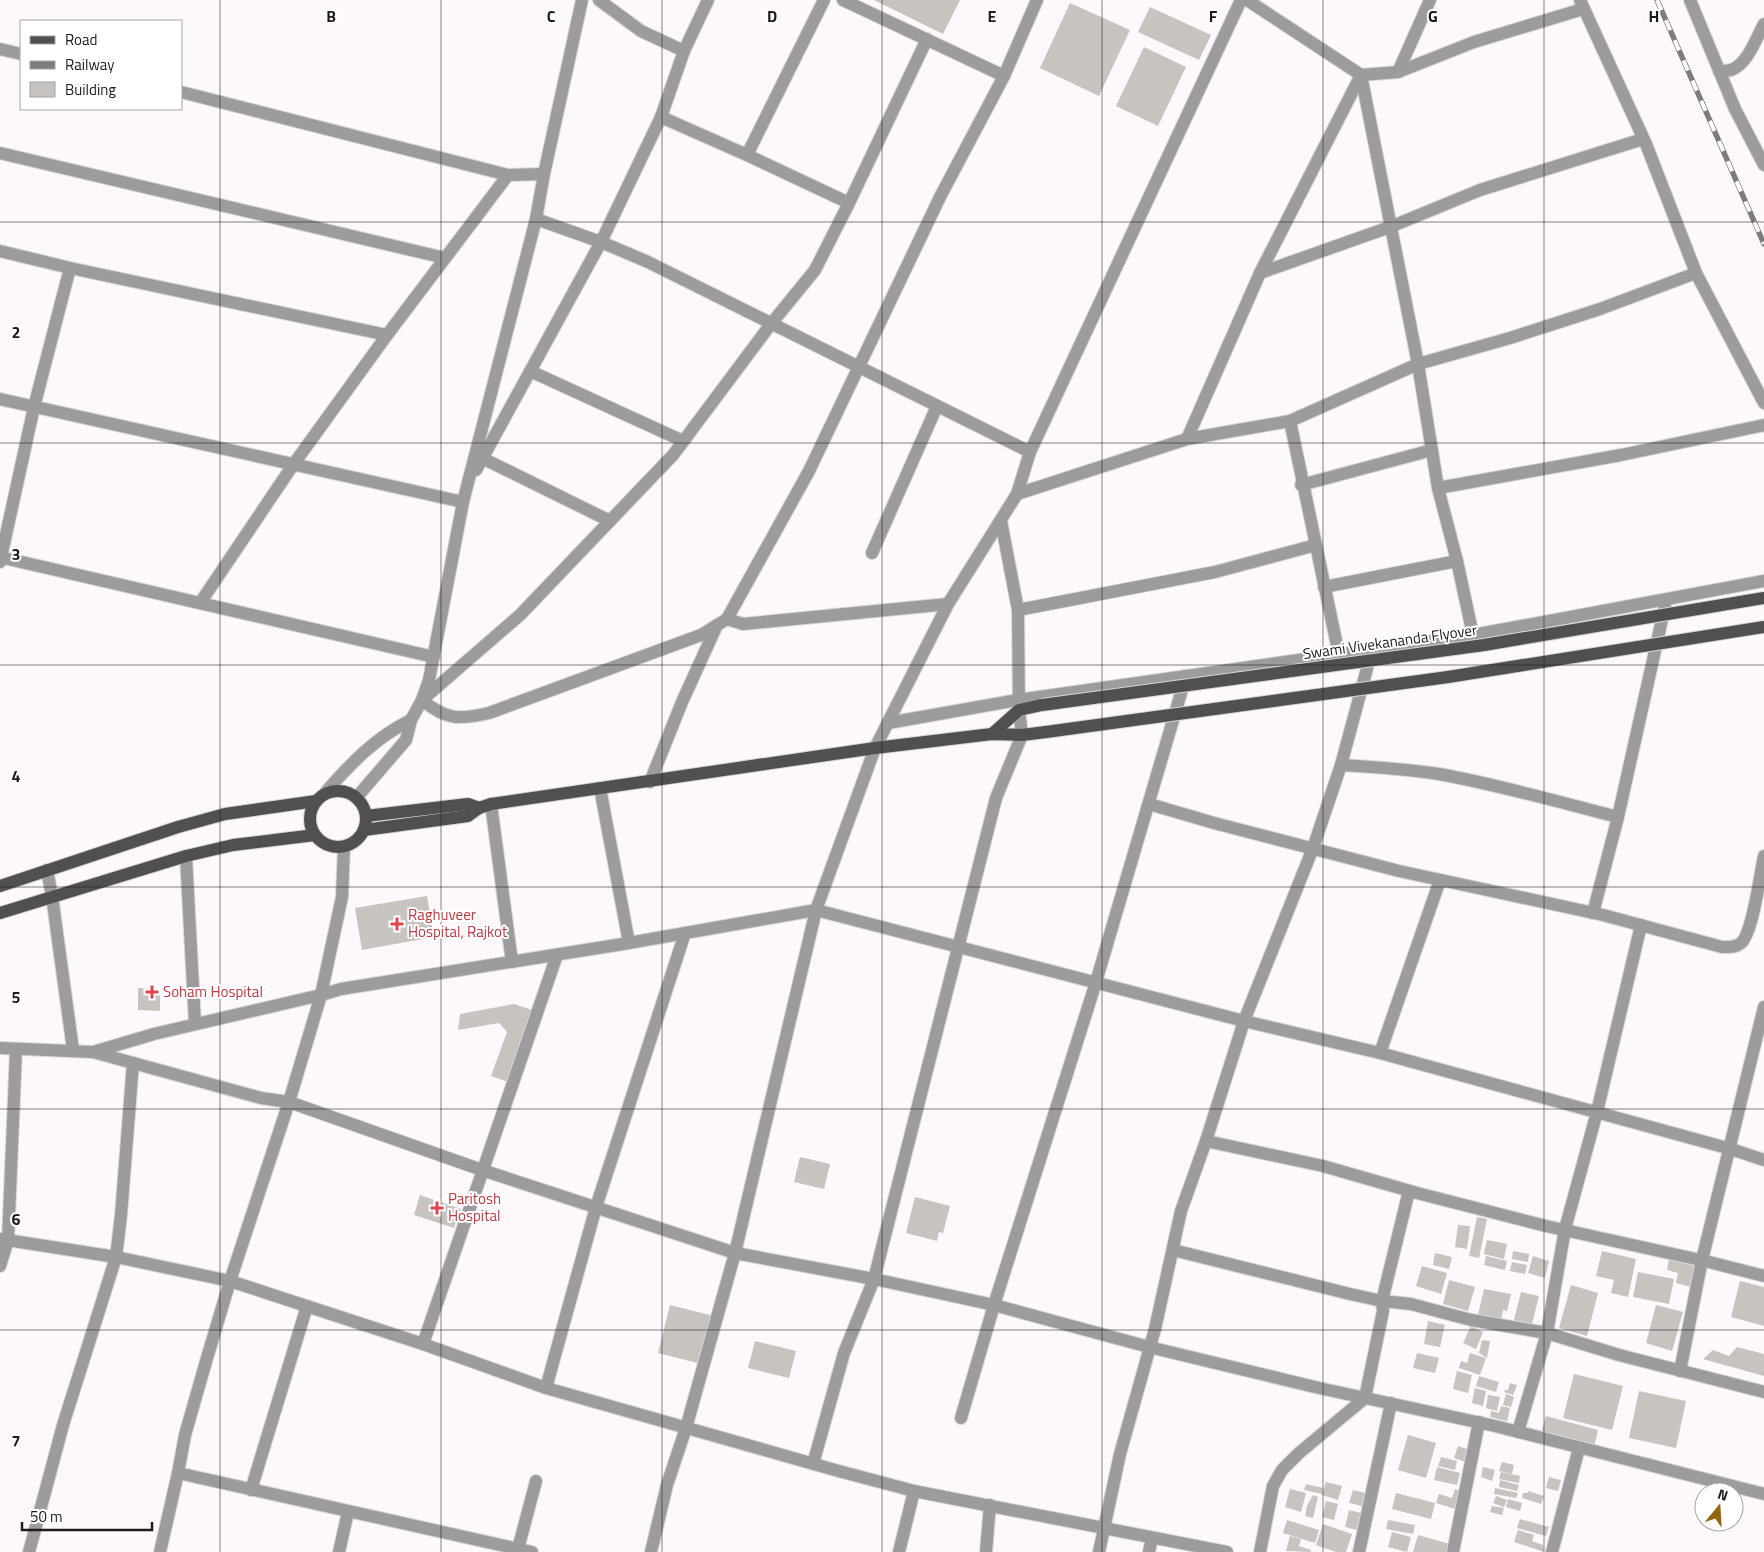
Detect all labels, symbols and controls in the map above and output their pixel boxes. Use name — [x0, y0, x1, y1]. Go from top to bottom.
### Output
text: B — [326, 4, 336, 28]
text: C — [547, 4, 556, 28]
text: D — [767, 4, 777, 28]
text: E — [988, 4, 997, 28]
text: F — [1209, 4, 1218, 28]
text: G — [1428, 4, 1438, 28]
text: H — [1649, 4, 1659, 28]
legend — [20, 20, 182, 110]
text: Road — [65, 28, 97, 51]
text: Railway — [65, 53, 115, 76]
text: Building — [65, 78, 116, 101]
text: 2 — [12, 320, 20, 344]
text: 3 — [12, 542, 20, 566]
street label: Swami Vivekananda Flyover — [1301, 618, 1479, 665]
text: 4 — [12, 764, 21, 788]
place label: Raghuveer Hospital, Rajkot — [408, 903, 508, 943]
marker: Raghuveer Hospital, Rajkot — [390, 917, 404, 931]
place label: Soham Hospital — [163, 980, 263, 1003]
text: 5 — [12, 985, 21, 1009]
marker: Soham Hospital — [145, 985, 159, 999]
place label: Paritosh Hospital — [448, 1187, 501, 1227]
marker: Paritosh Hospital — [430, 1201, 444, 1215]
text: 6 — [12, 1207, 21, 1231]
text: 7 — [12, 1429, 20, 1453]
north arrow — [1694, 1482, 1744, 1532]
text: N — [1715, 1483, 1731, 1506]
scale bar — [22, 1500, 152, 1532]
text: 50 m — [30, 1505, 63, 1528]

